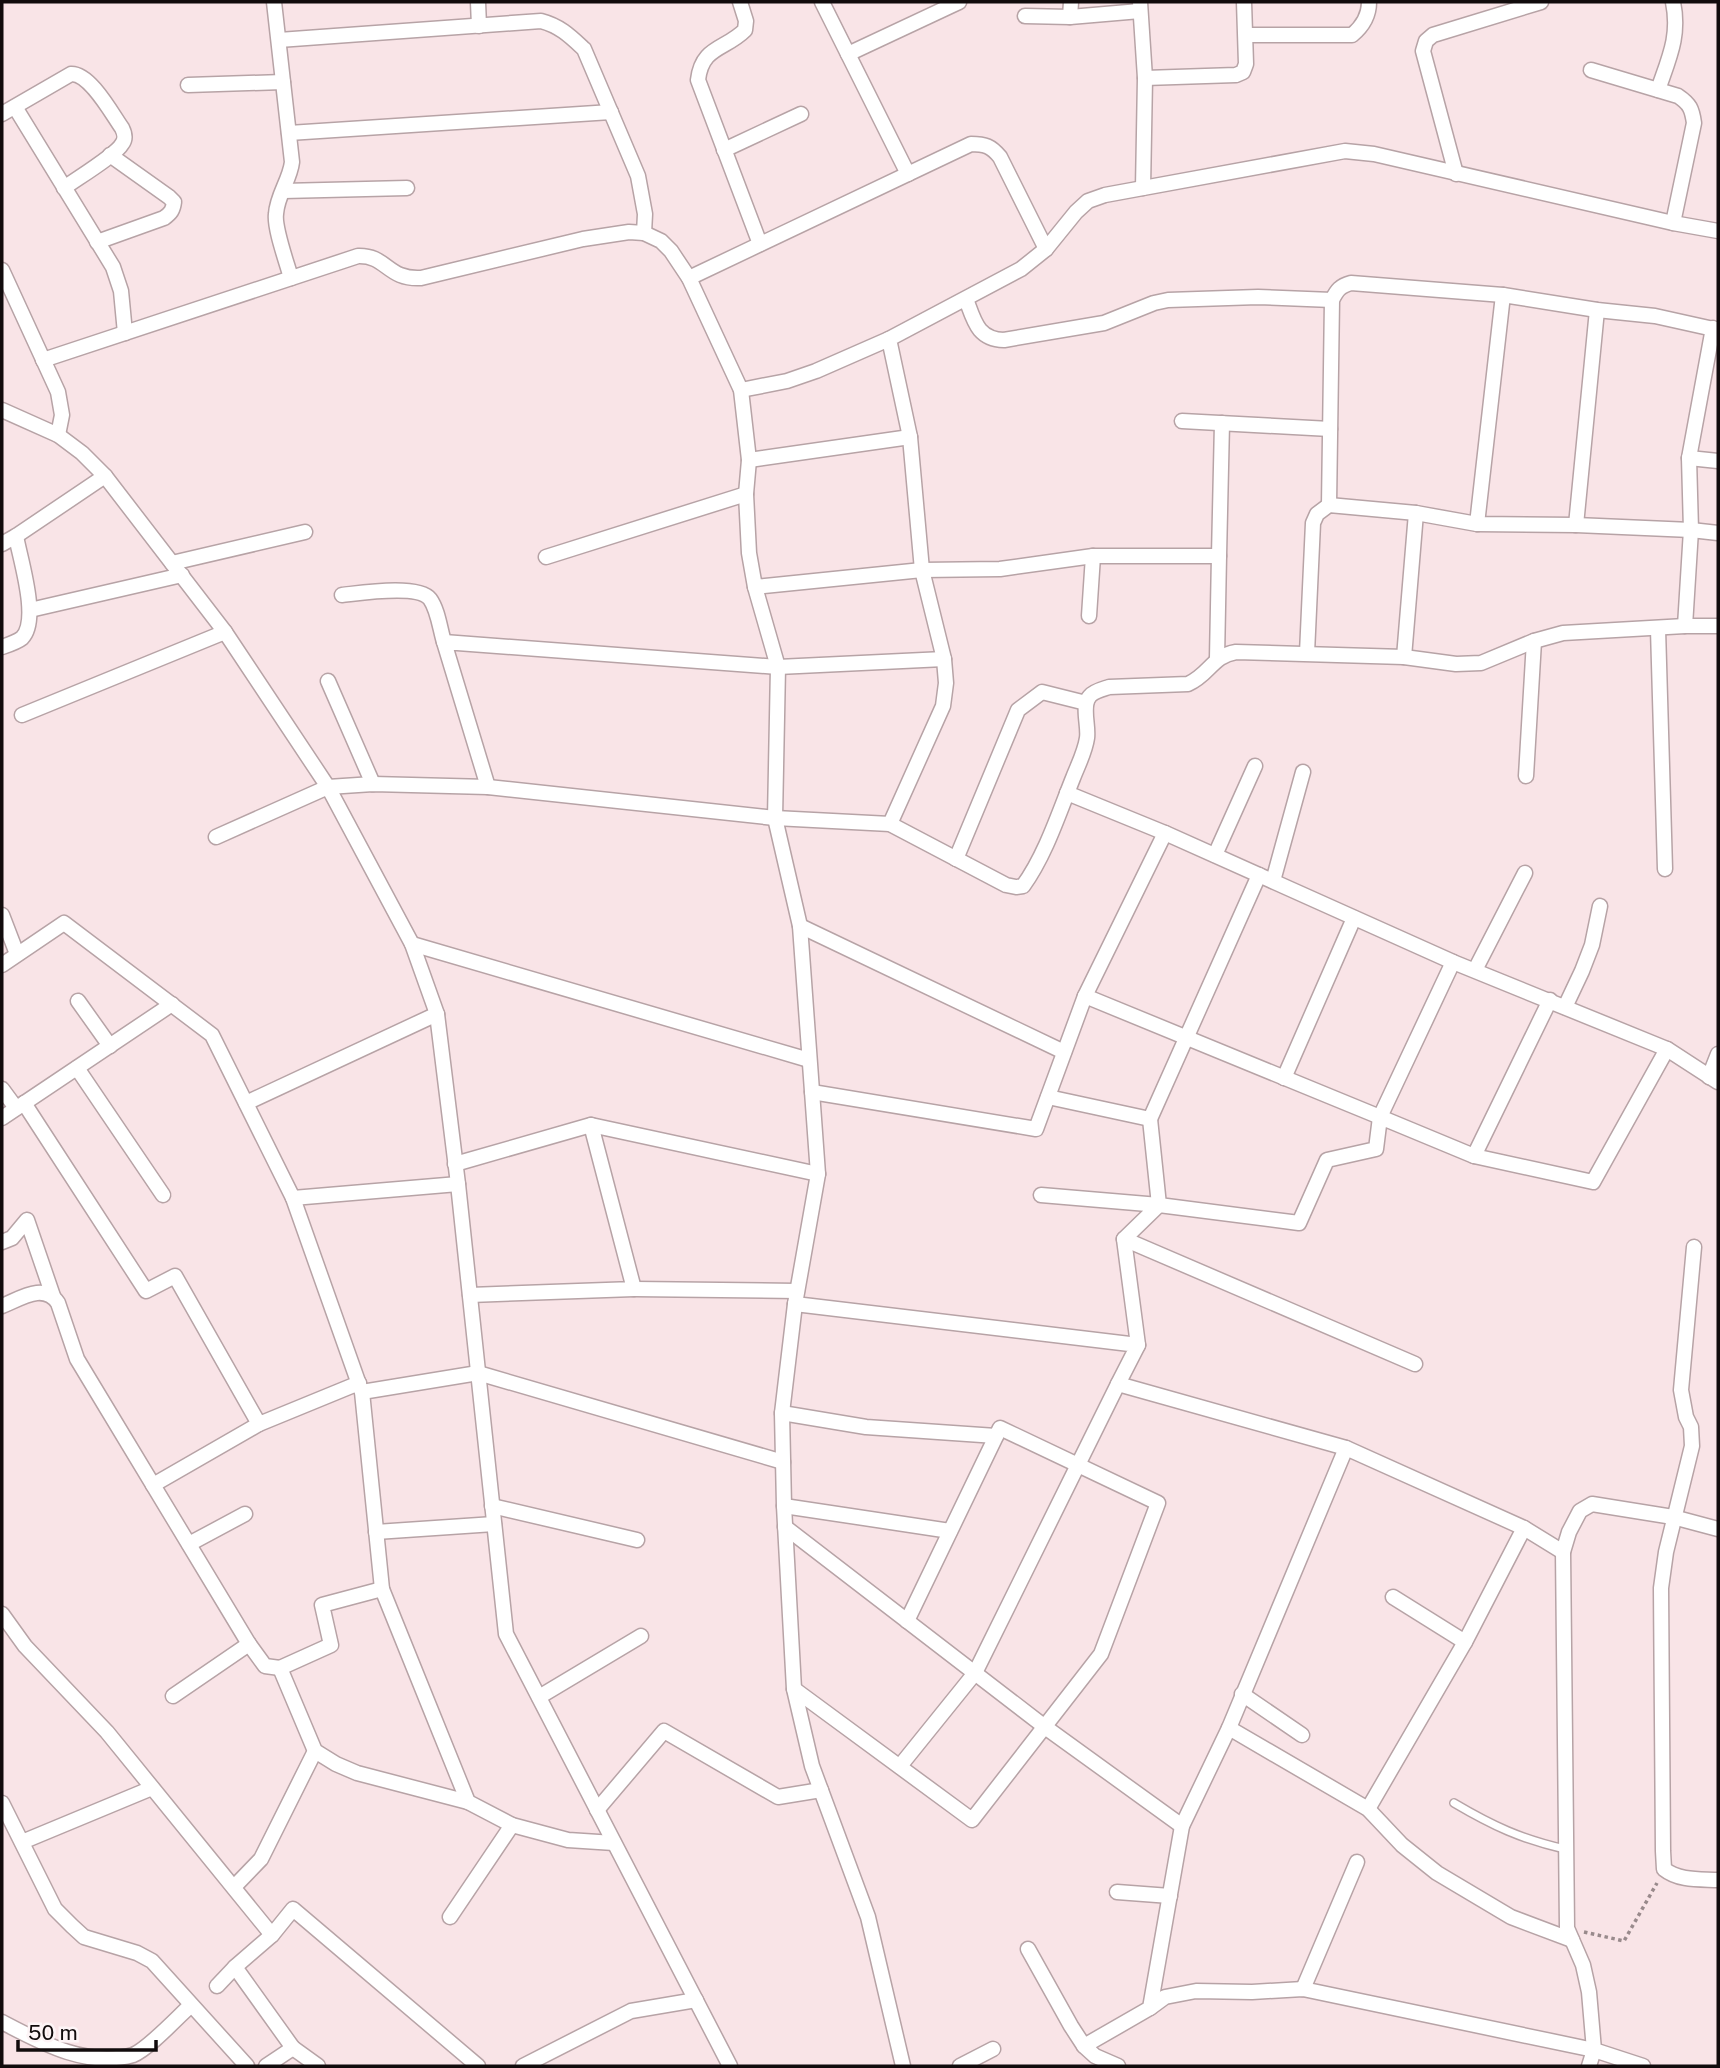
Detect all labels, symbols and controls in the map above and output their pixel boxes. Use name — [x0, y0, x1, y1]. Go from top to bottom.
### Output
scale bar — [18, 2008, 156, 2052]
text: 50 m — [28, 2020, 78, 2045]

